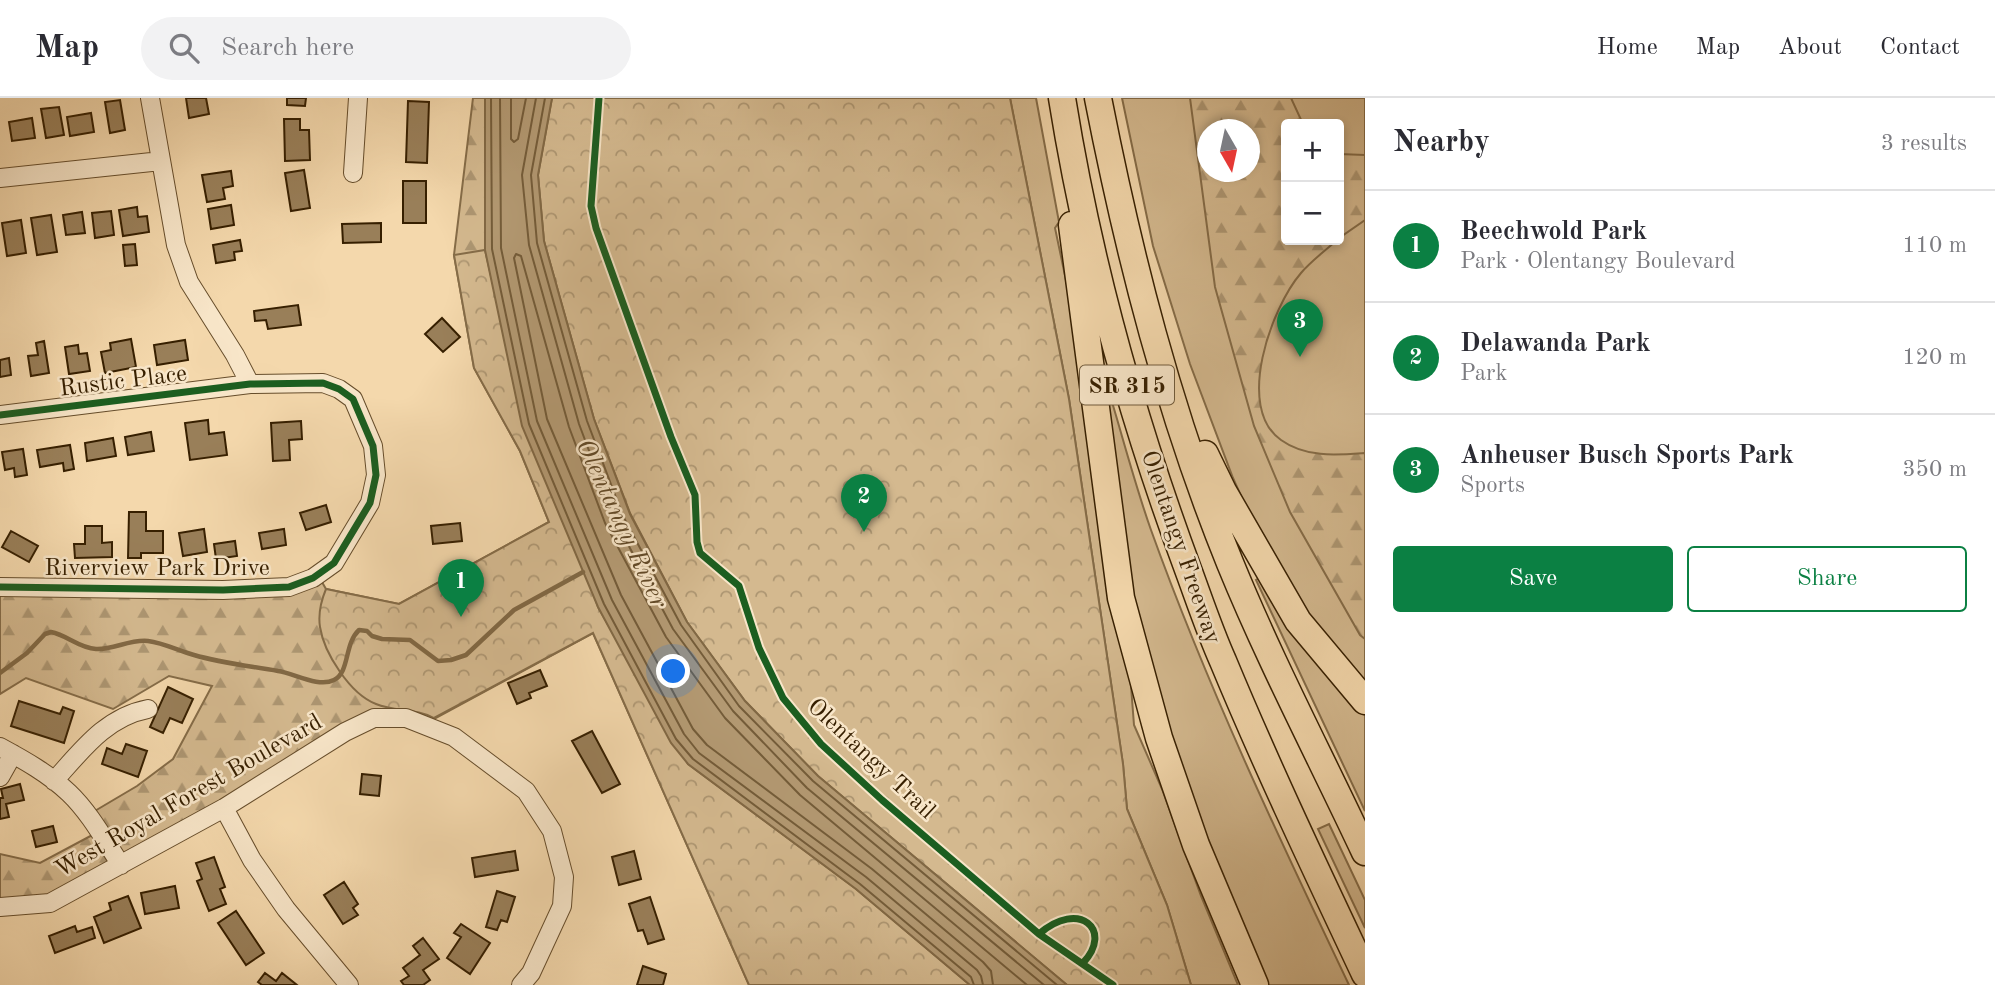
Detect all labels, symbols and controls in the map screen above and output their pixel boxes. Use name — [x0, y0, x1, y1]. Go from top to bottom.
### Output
search box — [141, 17, 631, 80]
icon: search — [165, 29, 203, 67]
text: Map — [35, 32, 99, 65]
text: Search here — [221, 35, 354, 61]
text: Home — [1597, 36, 1658, 60]
text: Map — [1696, 36, 1740, 60]
text: About — [1778, 36, 1842, 60]
text: Contact — [1880, 36, 1960, 60]
north arrow — [1197, 119, 1260, 182]
map controls — [1281, 119, 1344, 245]
button: + — [1281, 119, 1344, 182]
text: Nearby — [1393, 128, 1490, 158]
text: 3 results — [1881, 132, 1967, 155]
button: − — [1281, 182, 1344, 245]
text: Beechwold Park — [1460, 219, 1647, 245]
text: 1 — [1409, 234, 1423, 257]
text: 110 m — [1902, 234, 1967, 257]
text: Park · Olentangy Boulevard — [1460, 250, 1736, 273]
pin: 3 — [1277, 299, 1323, 357]
text: Delawanda Park — [1460, 331, 1651, 357]
text: 2 — [1409, 346, 1423, 369]
text: 120 m — [1902, 346, 1967, 369]
street label: Rustic Place — [58, 362, 189, 402]
text: Park — [1460, 362, 1507, 385]
road number: SR 315 — [1080, 366, 1174, 404]
water label: Olentangy River — [571, 435, 672, 613]
text: Anheuser Busch Sports Park — [1460, 443, 1794, 469]
street label: Olentangy Freeway — [1136, 448, 1225, 648]
text: 3 — [1409, 458, 1423, 481]
text: 350 m — [1902, 458, 1967, 481]
pin: 2 — [841, 474, 887, 532]
text: Sports — [1460, 474, 1525, 497]
button: Save — [1393, 546, 1673, 612]
button: Share — [1687, 546, 1967, 612]
street label: Riverview Park Drive — [44, 557, 270, 581]
pin: 1 — [438, 559, 484, 617]
your location — [656, 654, 690, 688]
street label: Olentangy Trail — [802, 695, 939, 824]
street label: West Royal Forest Boulevard — [51, 710, 327, 883]

